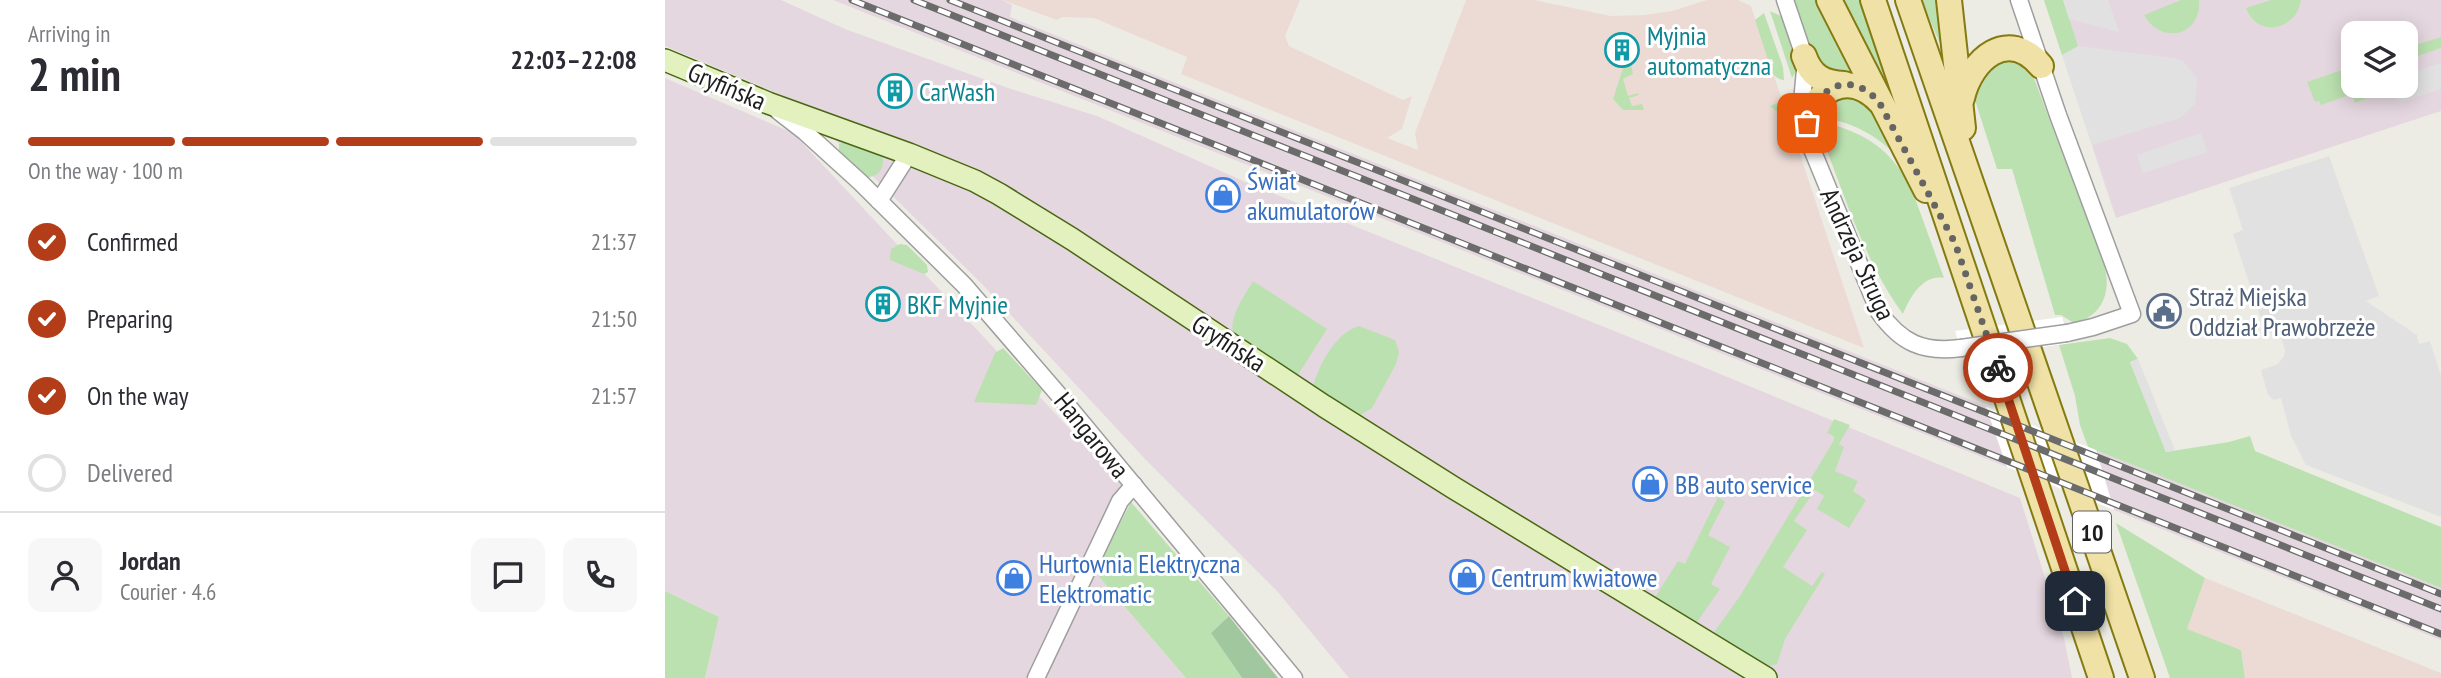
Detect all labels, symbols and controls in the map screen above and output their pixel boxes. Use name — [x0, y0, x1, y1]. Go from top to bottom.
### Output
text: Arriving in — [28, 19, 110, 48]
place label: Myjnia automatyczna — [1647, 19, 1771, 82]
map controls — [2341, 21, 2418, 98]
button: layers — [2341, 21, 2418, 98]
building icon: Myjnia automatyczna — [1603, 31, 1641, 69]
text: 22:03–22:08 — [510, 43, 637, 76]
text: 2 min — [28, 44, 121, 104]
street label: Gryfińska — [683, 55, 771, 117]
building icon: CarWash — [876, 72, 914, 110]
place label: CarWash — [919, 75, 995, 108]
pin — [1777, 93, 1837, 153]
icon: bag — [1788, 104, 1826, 142]
text: On the way · 100 m — [28, 156, 183, 185]
place label: Świat akumulatorów — [1247, 164, 1376, 227]
shop icon: Świat akumulatorów — [1204, 176, 1242, 214]
street label: Andrzeja Struga — [1813, 183, 1903, 325]
icon: check — [28, 223, 66, 261]
text: Confirmed — [87, 225, 178, 258]
text: 21:37 — [591, 227, 637, 256]
place label: Straż Miejska Oddział Prawobrzeże — [2189, 280, 2375, 343]
building icon: BKF Myjnie — [864, 285, 902, 323]
place label: BKF Myjnie — [907, 288, 1008, 321]
public building icon: Straż Miejska Oddział Prawobrzeże — [2145, 292, 2183, 330]
icon: check — [28, 300, 66, 338]
text: Preparing — [87, 302, 173, 335]
text: 21:50 — [591, 304, 637, 333]
street label: Gryfińska — [1186, 307, 1272, 379]
courier — [1963, 333, 2033, 403]
icon: bike — [1979, 349, 2017, 387]
icon: check — [28, 377, 66, 415]
text: On the way — [87, 379, 189, 412]
text: 21:57 — [591, 381, 637, 410]
street label: Hangarowa — [1047, 385, 1137, 485]
text: Delivered — [87, 456, 173, 489]
shop icon: BB auto service — [1631, 465, 1669, 503]
place label: BB auto service — [1675, 468, 1812, 501]
road number: 10 — [2073, 512, 2111, 552]
button: person — [28, 538, 102, 612]
button: chat — [471, 538, 545, 612]
button: phone — [563, 538, 637, 612]
text: Jordan — [120, 544, 181, 577]
place label: Hurtownia Elektryczna Elektromatic — [1039, 547, 1240, 610]
shop icon: Centrum kwiatowe — [1448, 558, 1486, 596]
shop icon: Hurtownia Elektryczna Elektromatic — [995, 559, 1033, 597]
place label: Centrum kwiatowe — [1491, 561, 1658, 594]
pin — [2045, 571, 2105, 631]
text: Courier · 4.6 — [120, 577, 216, 606]
icon: home — [2056, 582, 2094, 620]

